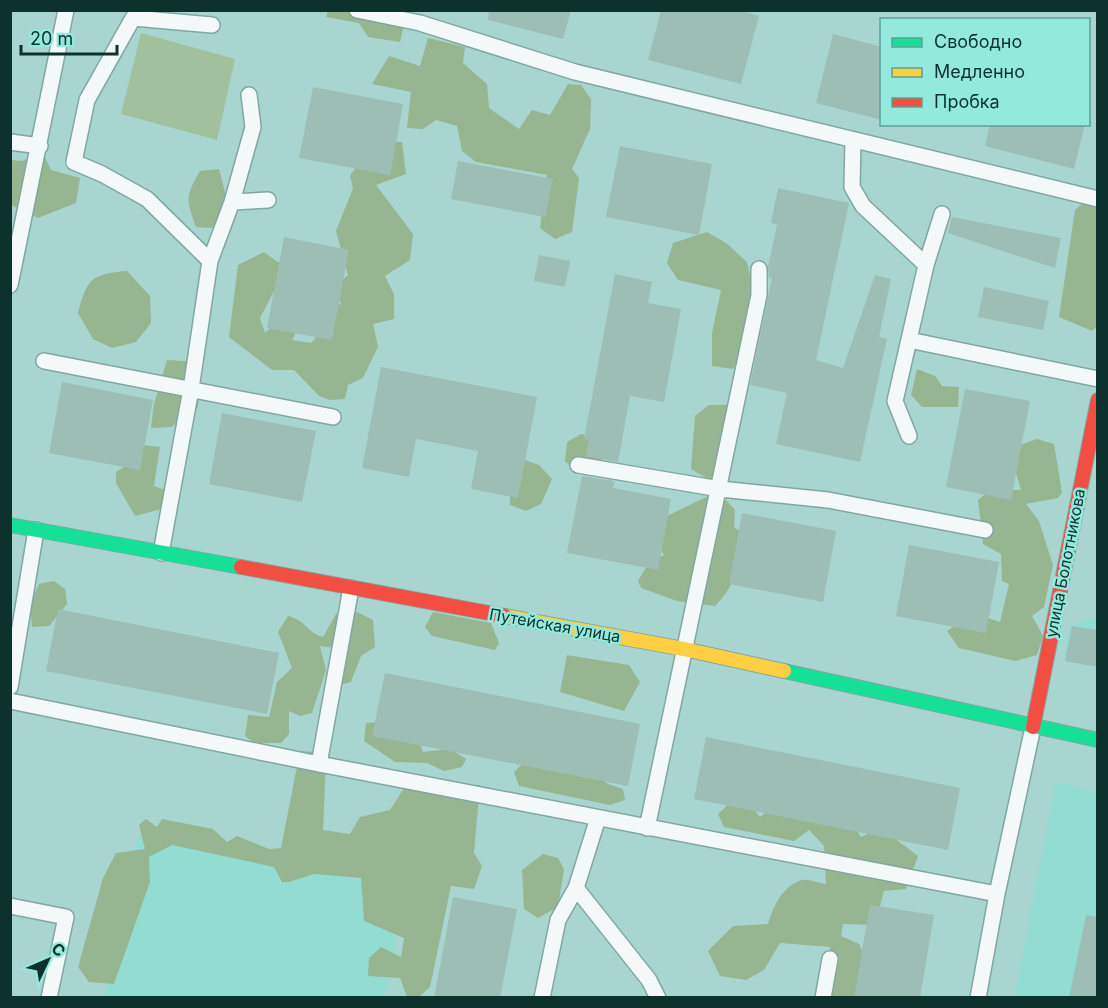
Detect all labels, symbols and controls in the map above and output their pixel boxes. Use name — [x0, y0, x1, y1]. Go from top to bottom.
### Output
scale bar — [21, 18, 117, 56]
legend — [880, 18, 1090, 126]
text: 20 m — [30, 28, 73, 49]
text: Свободно — [934, 31, 1022, 52]
text: Медленно — [934, 61, 1025, 82]
text: Пробка — [934, 91, 1000, 112]
street label: улица Болотникова — [1041, 487, 1089, 639]
street label: Путейская улица — [488, 604, 622, 646]
north arrow — [18, 930, 78, 990]
text: С — [47, 938, 70, 961]

